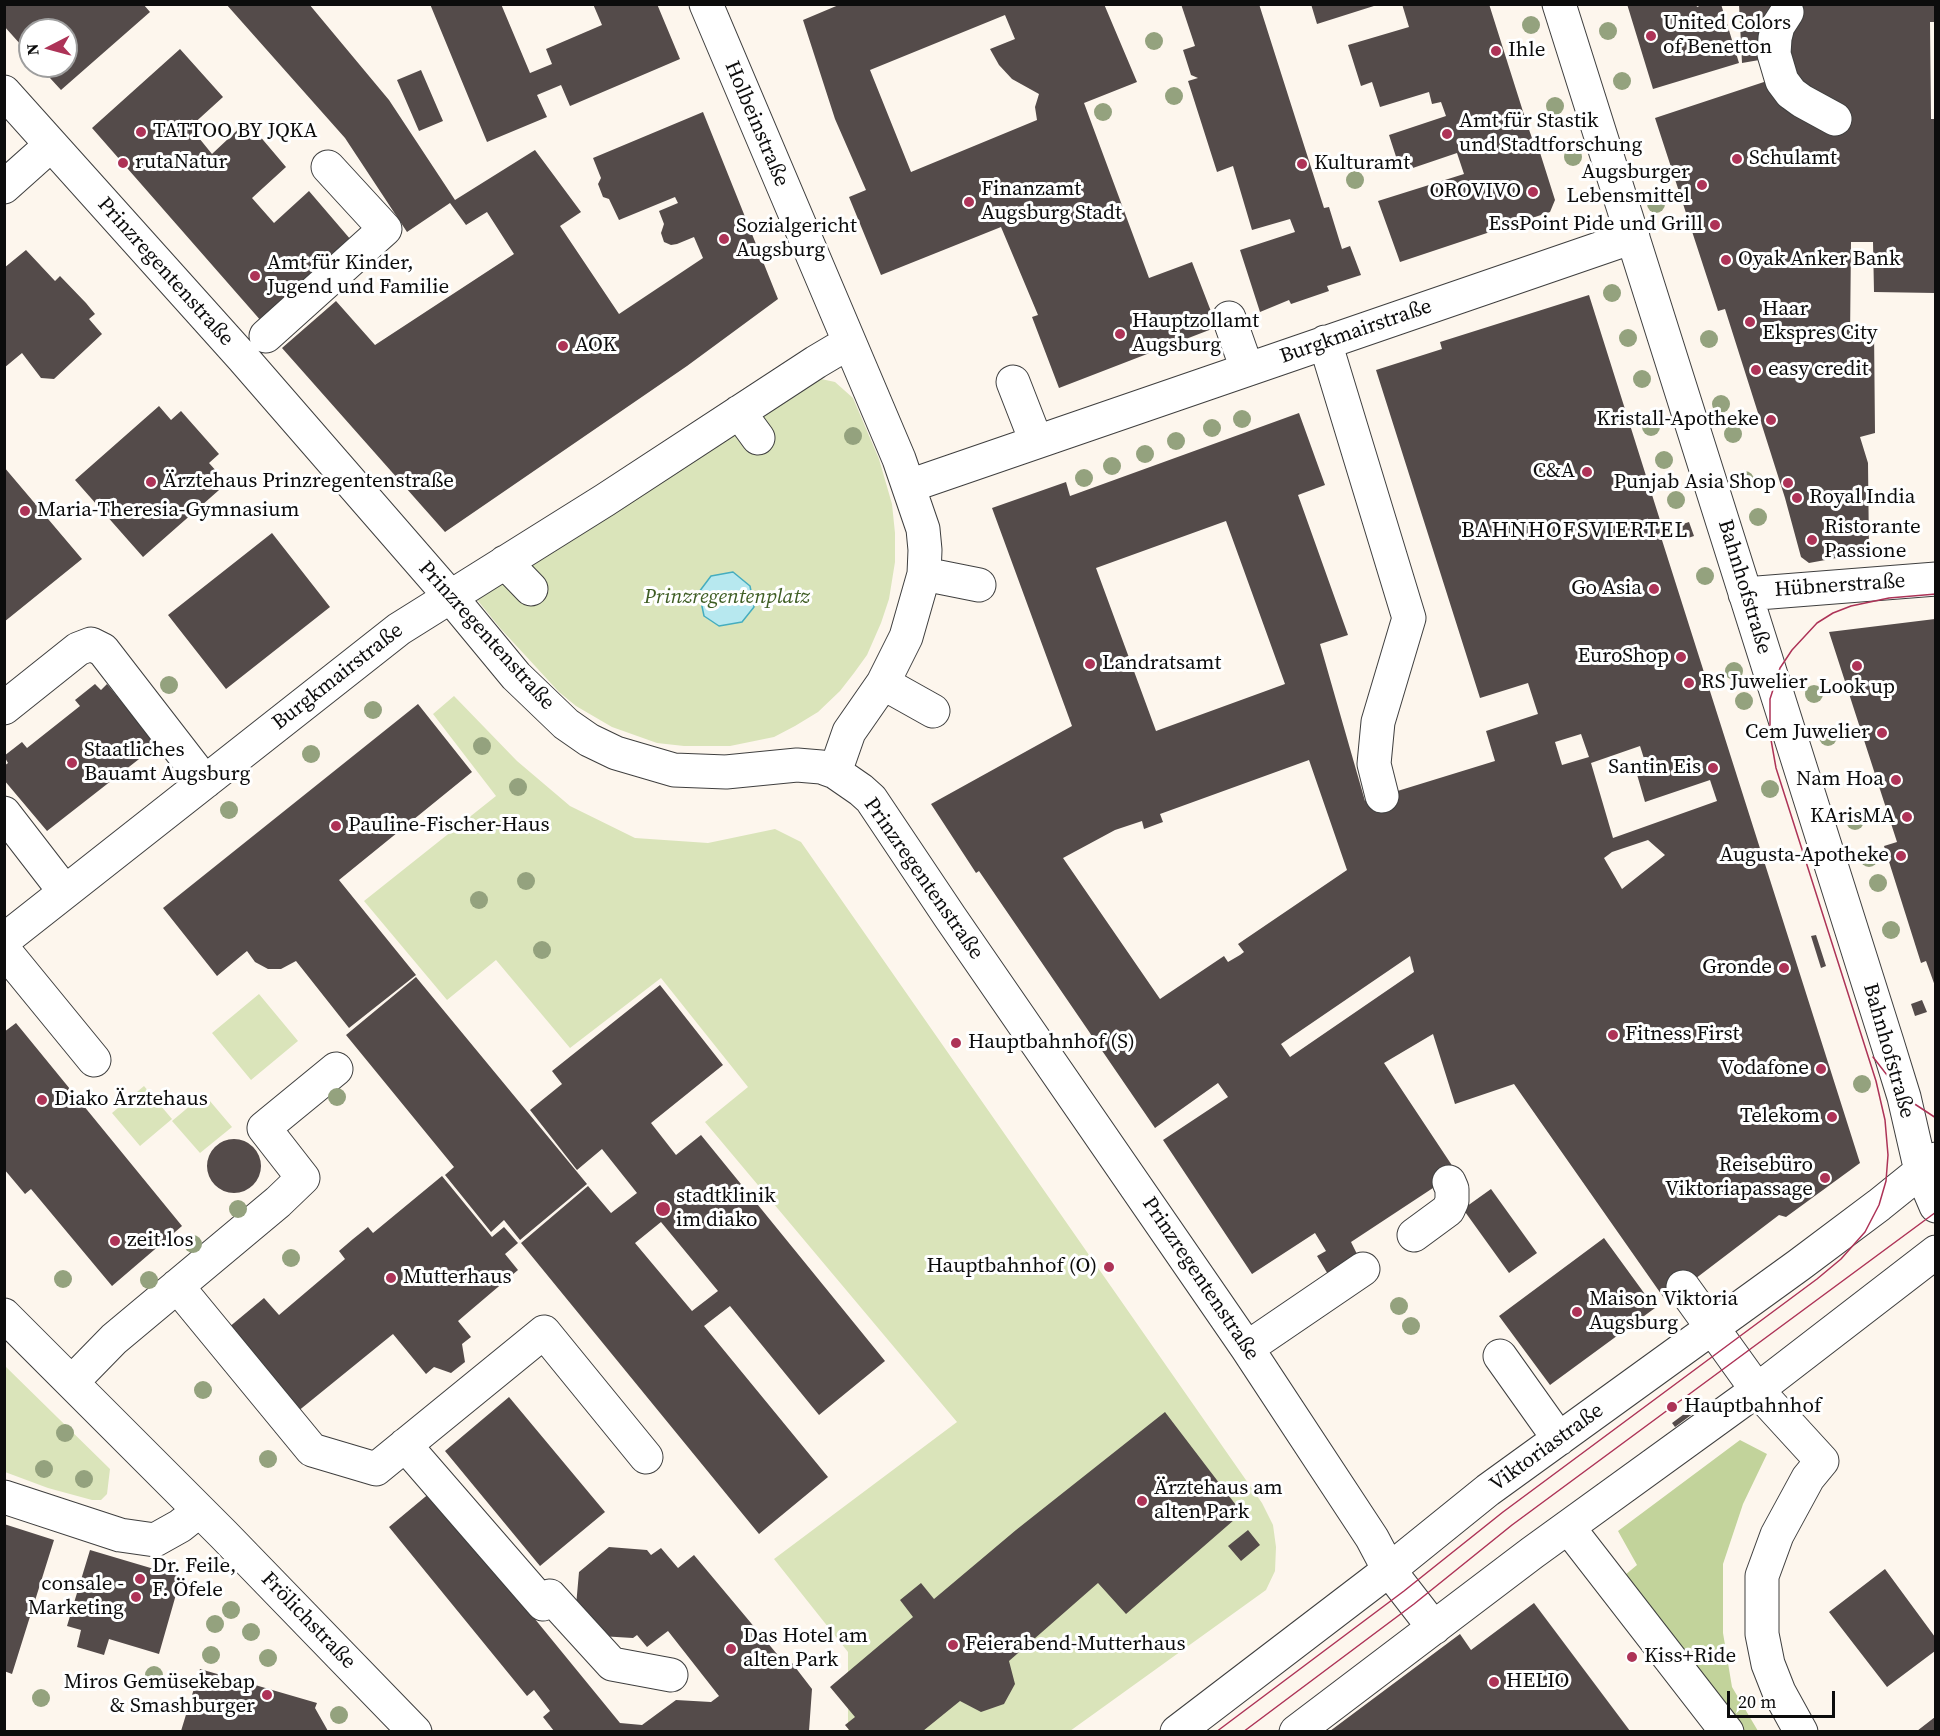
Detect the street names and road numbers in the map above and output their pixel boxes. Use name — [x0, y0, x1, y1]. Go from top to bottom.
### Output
street label: Holbeinstraße — [718, 57, 794, 191]
street label: Prinzregentenstraße — [92, 192, 238, 352]
street label: Burgkmairstraße — [1277, 294, 1435, 370]
street label: Bahnhofstraße — [1712, 517, 1776, 657]
street label: Prinzregentenstraße — [413, 556, 559, 716]
street label: Hübnerstraße — [1774, 569, 1906, 603]
street label: Burgkmairstraße — [268, 618, 408, 736]
street label: Prinzregentenstraße — [858, 793, 988, 965]
street label: Bahnhofstraße — [1857, 981, 1919, 1121]
street label: Prinzregentenstraße — [1136, 1193, 1264, 1365]
street label: Viktoriastraße — [1485, 1398, 1609, 1498]
street label: Frölichstraße — [255, 1567, 361, 1675]

